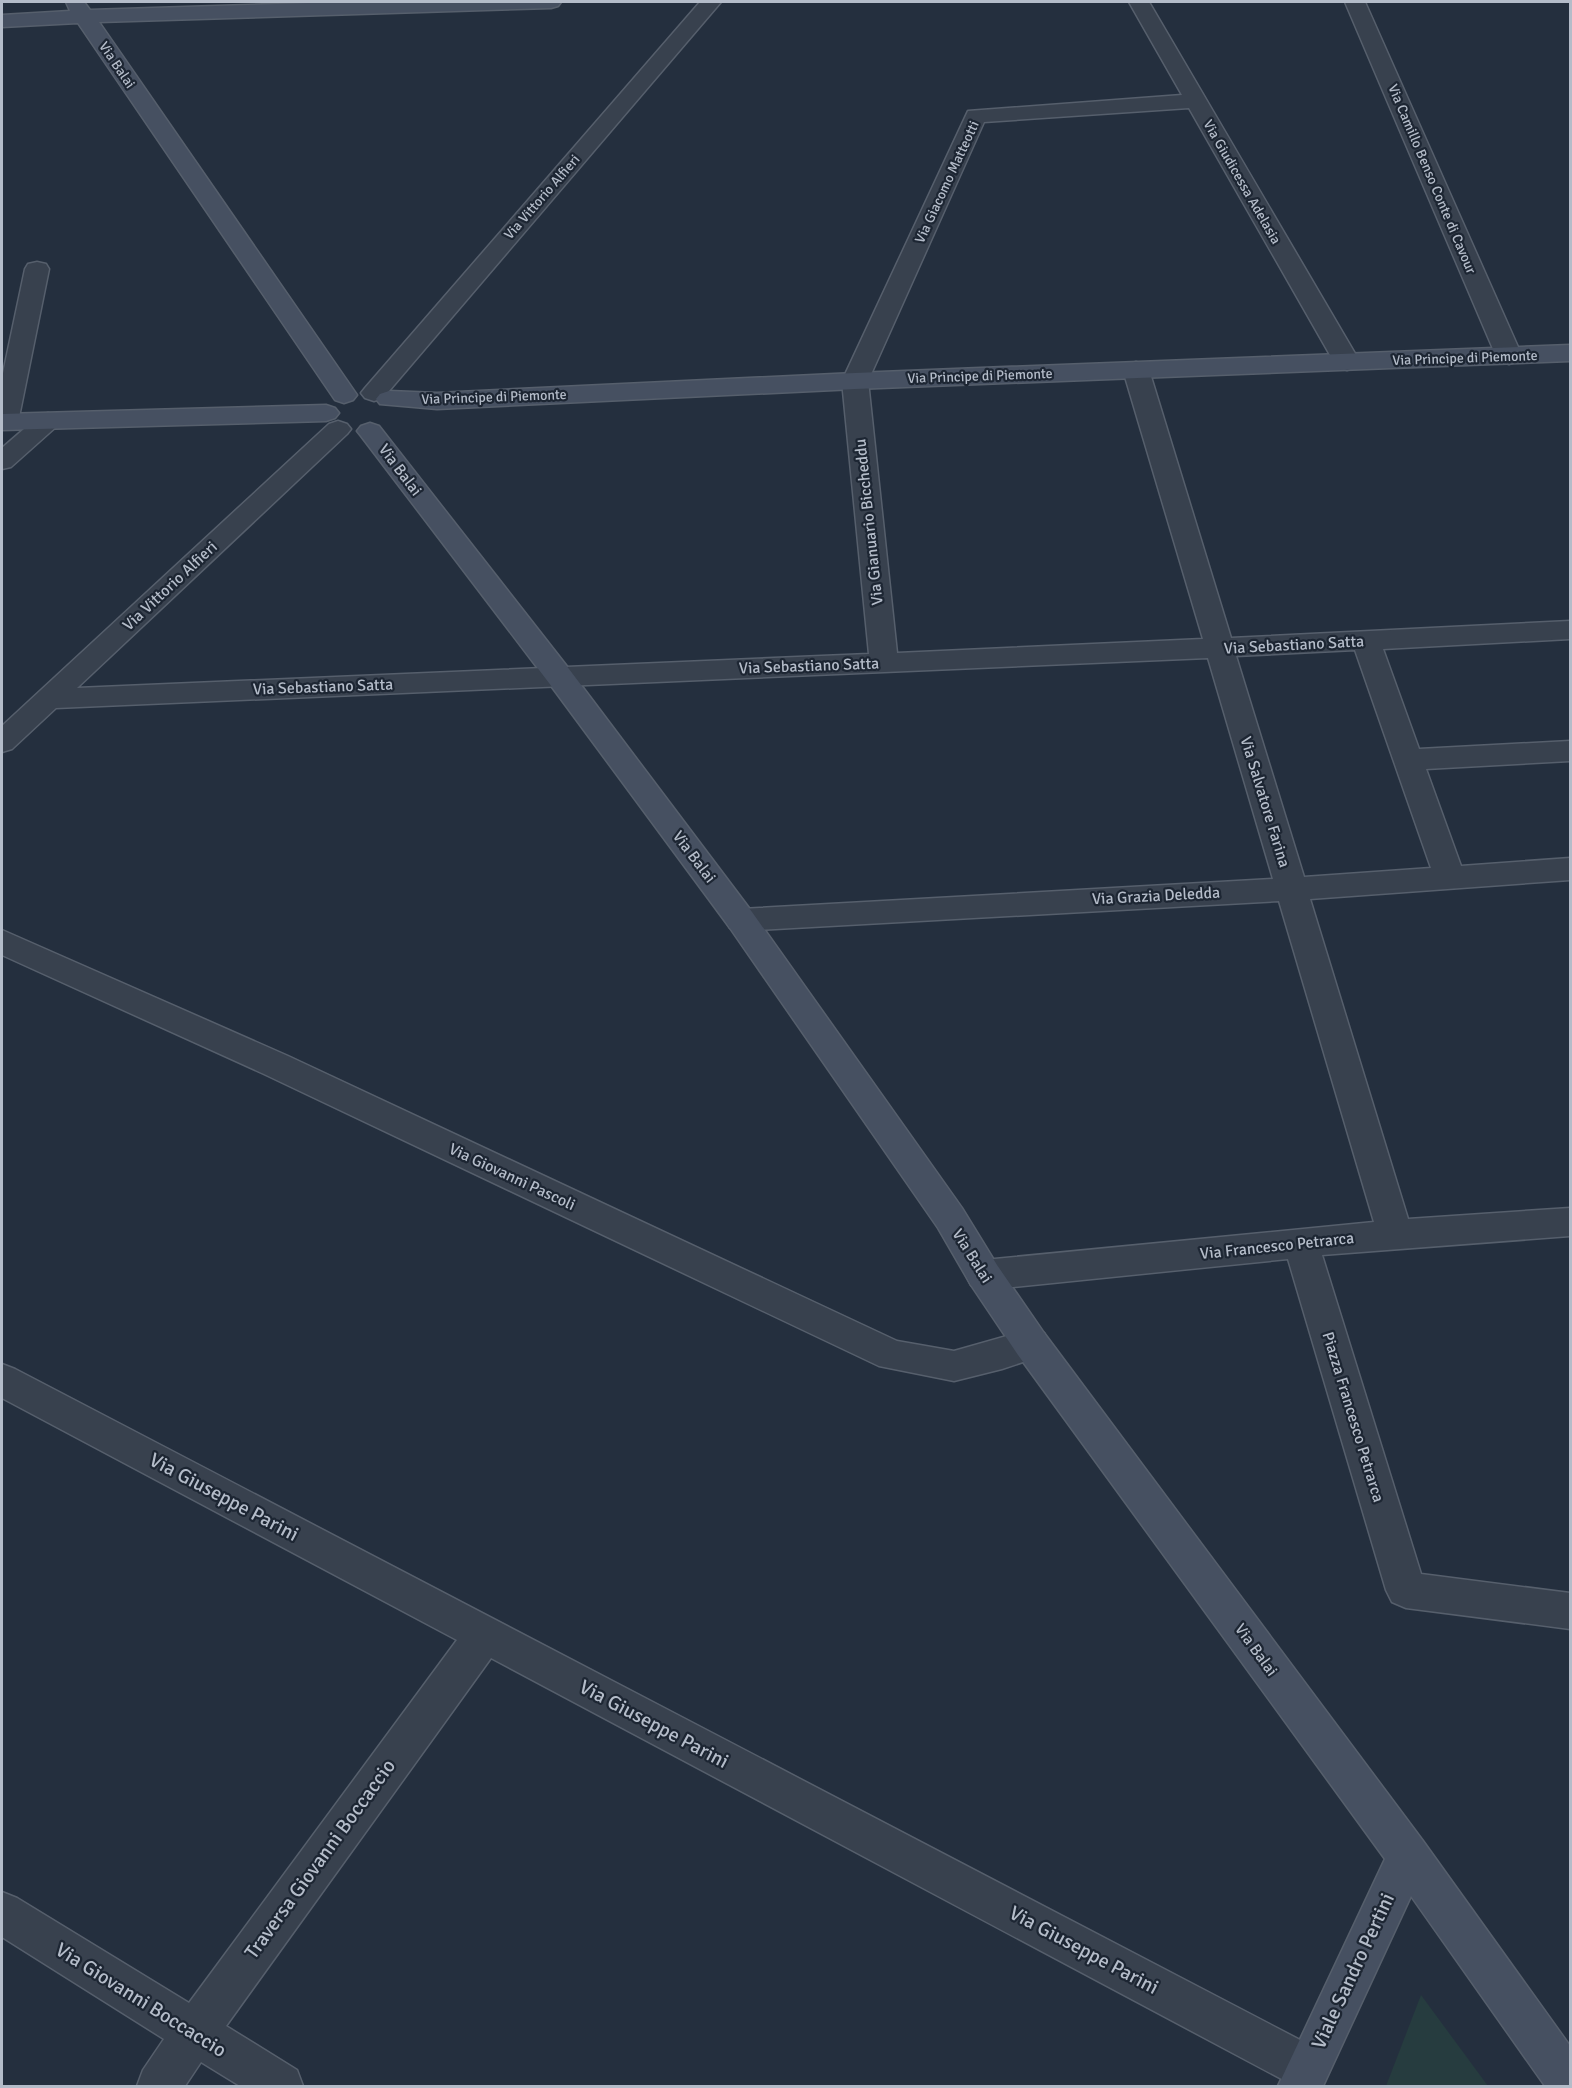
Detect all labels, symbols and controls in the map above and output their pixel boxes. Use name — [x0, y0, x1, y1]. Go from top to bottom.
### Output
street label: Via Balai — [95, 38, 139, 92]
street label: Via Camillo Benso Conte di Cavour — [1384, 82, 1480, 277]
street label: Via Giudicessa Adelasia — [1199, 117, 1285, 247]
street label: Via Giacomo Matteotti — [911, 118, 983, 246]
street label: Via Vittorio Alfieri — [500, 151, 584, 243]
street label: Via Principe di Piemonte — [1392, 347, 1538, 369]
street label: Via Principe di Piemonte — [907, 365, 1053, 387]
street label: Via Principe di Piemonte — [421, 386, 567, 408]
street label: Via Gianuario Biccheddu — [850, 438, 888, 606]
street label: Via Balai — [374, 440, 426, 500]
street label: Via Vittorio Alfieri — [118, 537, 222, 635]
street label: Via Sebastiano Satta — [1223, 631, 1365, 659]
street label: Via Sebastiano Satta — [738, 654, 880, 678]
street label: Via Sebastiano Satta — [252, 675, 394, 699]
street label: Via Salvatore Farina — [1236, 734, 1294, 870]
street label: Via Balai — [668, 827, 720, 887]
street label: Via Grazia Deledda — [1091, 883, 1221, 909]
street label: Via Giovanni Pascoli — [446, 1139, 578, 1215]
street label: Via Balai — [948, 1225, 996, 1287]
street label: Via Francesco Petrarca — [1199, 1228, 1355, 1264]
street label: Piazza Francesco Petrarca — [1318, 1329, 1388, 1505]
street label: Via Giuseppe Parini — [145, 1447, 303, 1547]
street label: Via Balai — [1230, 1620, 1282, 1680]
street label: Via Giuseppe Parini — [575, 1674, 733, 1774]
street label: Traversa Giovanni Boccaccio — [239, 1754, 401, 1964]
street label: Viale Sandro Pertini — [1306, 1889, 1400, 2053]
street label: Via Giuseppe Parini — [1005, 1900, 1163, 2000]
street label: Via Giovanni Boccaccio — [51, 1937, 231, 2063]

